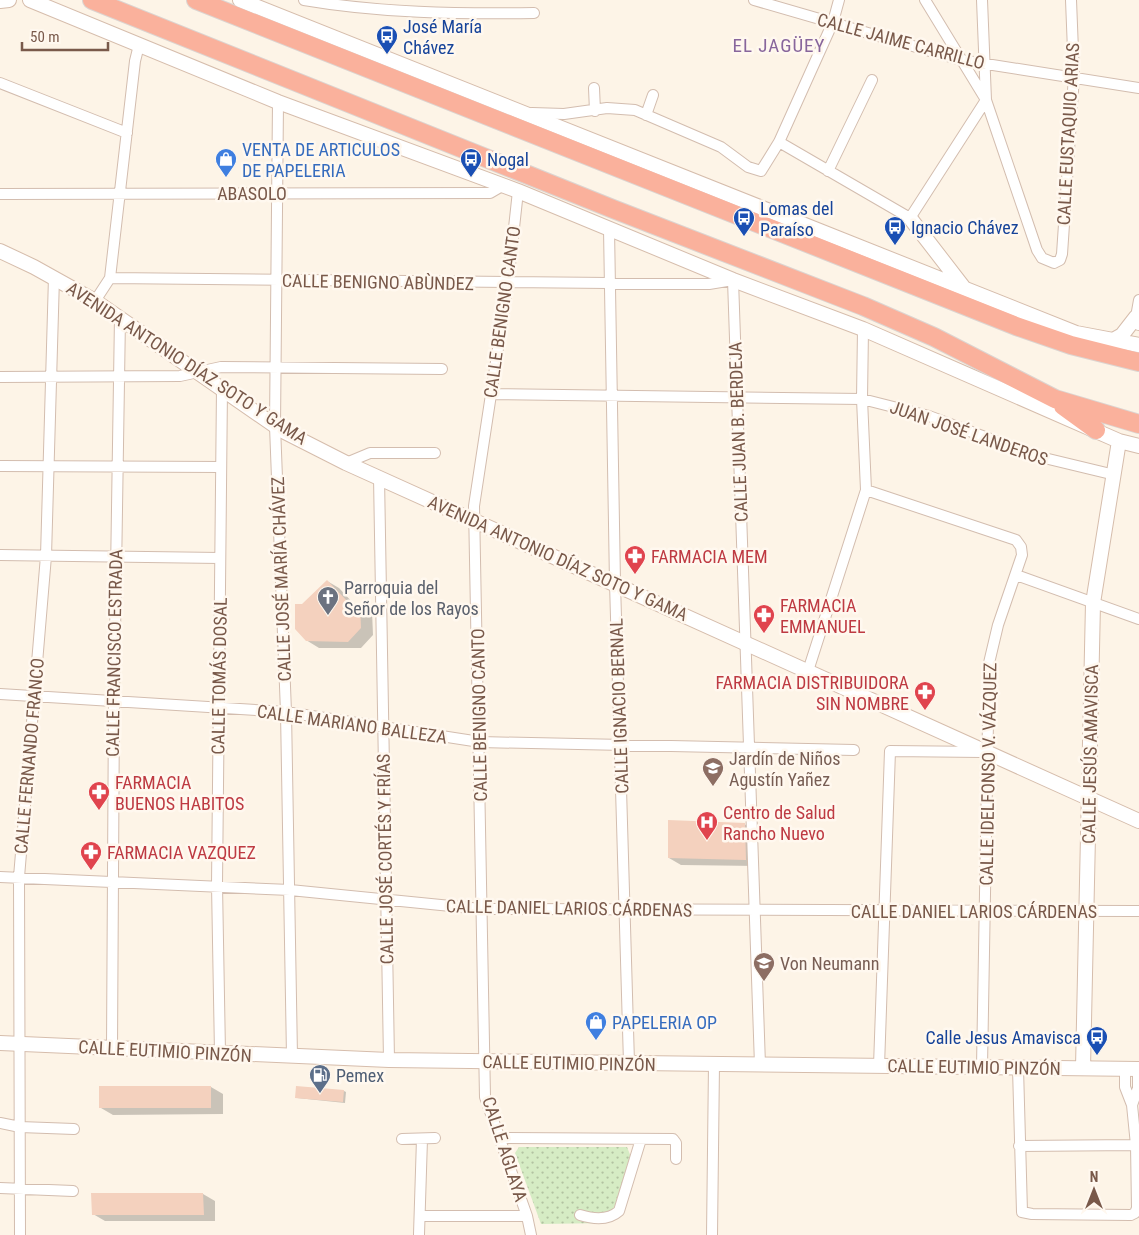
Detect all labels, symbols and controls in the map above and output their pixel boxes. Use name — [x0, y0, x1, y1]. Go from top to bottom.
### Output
street label: CALLE JAIME CARRILLO — [815, 9, 987, 73]
place label: José María Chávez — [403, 16, 482, 58]
scale bar — [22, 20, 109, 52]
bus stop icon: José María Chávez — [375, 24, 399, 55]
text: 50 m — [30, 28, 60, 46]
district label: EL JAGÜEY — [733, 34, 826, 57]
street label: CALLE EUSTAQUIO ARIAS — [1053, 42, 1083, 226]
place label: VENTA DE ARTICULOS DE PAPELERIA — [242, 139, 400, 181]
shop icon: VENTA DE ARTICULOS DE PAPELERIA — [214, 147, 238, 178]
bus stop icon: Nogal — [459, 147, 483, 178]
place label: Nogal — [487, 149, 529, 170]
street label: ABASOLO — [217, 183, 287, 204]
place label: Lomas del Paraíso — [760, 198, 834, 240]
bus stop icon: Lomas del Paraíso — [732, 206, 756, 237]
bus stop icon: Ignacio Chávez — [883, 215, 907, 246]
place label: Ignacio Chávez — [911, 217, 1019, 238]
street label: CALLE BENIGNO CANTO — [480, 225, 524, 399]
street label: CALLE BENIGNO ABÙNDEZ — [282, 270, 474, 294]
street label: AVENIDA ANTONIO DÍAZ SOTO Y GAMA — [63, 277, 312, 449]
street label: CALLE JUAN B. BERDEJA — [724, 341, 752, 522]
street label: JUAN JOSÉ LANDEROS — [887, 396, 1051, 470]
street label: CALLE JOSÉ MARÍA CHÁVEZ — [267, 476, 295, 682]
street label: AVENIDA ANTONIO DÍAZ SOTO Y GAMA — [425, 491, 692, 625]
pharmacy icon: FARMACIA MEM — [623, 544, 647, 575]
place label: FARMACIA MEM — [651, 546, 768, 567]
street label: CALLE FRANCISCO ESTRADA — [102, 548, 126, 757]
place label: Parroquia del Señor de los Rayos — [344, 577, 479, 619]
church icon: Parroquia del Señor de los Rayos — [316, 585, 340, 616]
place label: FARMACIA EMMANUEL — [780, 595, 866, 637]
street label: CALLE TOMÁS DOSAL — [207, 597, 231, 755]
pharmacy icon: FARMACIA EMMANUEL — [752, 603, 776, 634]
street label: CALLE IGNACIO BERNAL — [605, 617, 633, 794]
street label: CALLE BENIGNO CANTO — [467, 628, 491, 802]
street label: CALLE FERNANDO FRANCO — [10, 657, 48, 855]
street label: CALLE IDELFONSO V. VÁZQUEZ — [976, 662, 1000, 886]
street label: CALLE JESÚS AMAVISCA — [1078, 663, 1102, 844]
place label: FARMACIA DISTRIBUIDORA SIN NOMBRE — [716, 672, 910, 714]
pharmacy icon: FARMACIA DISTRIBUIDORA SIN NOMBRE — [913, 680, 937, 711]
street label: CALLE MARIANO BALLEZA — [256, 700, 449, 748]
place label: Jardín de Niños Agustín Yañez — [729, 748, 840, 790]
street label: CALLE JOSÉ CORTÉS Y FRÍAS — [373, 754, 397, 964]
school or university icon: Jardín de Niños Agustín Yañez — [701, 756, 725, 787]
place label: FARMACIA BUENOS HABITOS — [115, 772, 244, 814]
pharmacy icon: FARMACIA BUENOS HABITOS — [87, 780, 111, 811]
place label: Centro de Salud Rancho Nuevo — [723, 802, 835, 844]
hospital icon: Centro de Salud Rancho Nuevo — [695, 810, 719, 841]
pharmacy icon: FARMACIA VAZQUEZ — [79, 840, 103, 871]
place label: FARMACIA VAZQUEZ — [107, 842, 256, 863]
street label: CALLE DANIEL LARIOS CÁRDENAS — [446, 895, 692, 921]
street label: CALLE DANIEL LARIOS CÁRDENAS — [851, 901, 1097, 922]
school or university icon: Von Neumann — [752, 951, 776, 982]
place label: Von Neumann — [780, 953, 879, 974]
shop icon: PAPELERIA OP — [584, 1010, 608, 1041]
place label: PAPELERIA OP — [612, 1012, 717, 1033]
bus stop icon: Calle Jesus Amavisca — [1085, 1025, 1109, 1056]
place label: Calle Jesus Amavisca — [926, 1027, 1081, 1048]
street label: CALLE EUTIMIO PINZÓN — [78, 1036, 252, 1066]
street label: CALLE EUTIMIO PINZÓN — [482, 1051, 656, 1075]
street label: CALLE EUTIMIO PINZÓN — [887, 1055, 1061, 1079]
fuel station icon: Pemex — [308, 1063, 332, 1094]
place label: Pemex — [336, 1065, 384, 1086]
street label: CALLE AGLAYA — [478, 1094, 532, 1205]
north arrow — [1069, 1165, 1119, 1215]
text: N — [1090, 1169, 1098, 1185]

